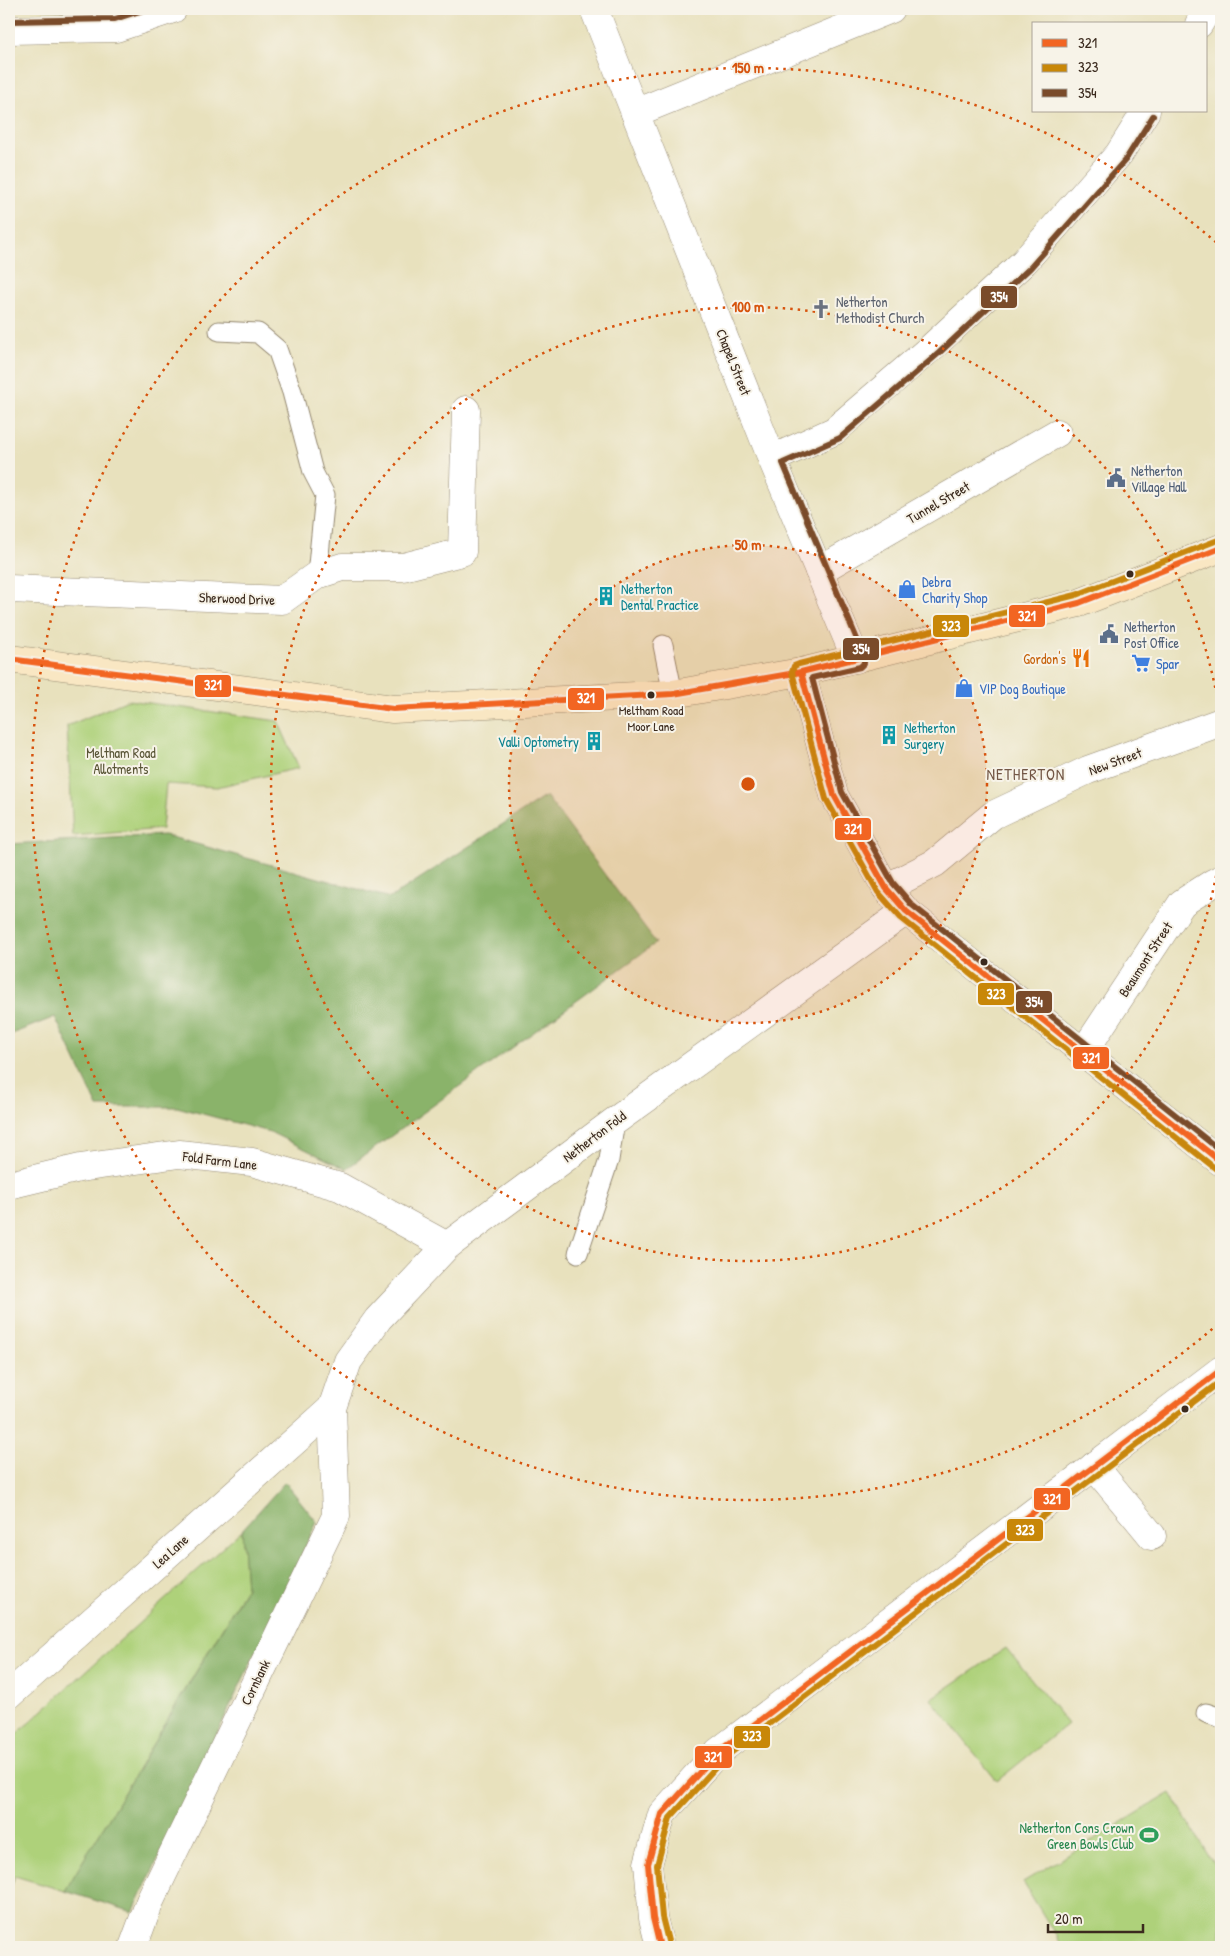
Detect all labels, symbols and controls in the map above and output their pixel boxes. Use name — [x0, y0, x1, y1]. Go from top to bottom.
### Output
legend — [1032, 22, 1208, 112]
text: 321 — [1078, 32, 1097, 53]
text: 323 — [1078, 56, 1099, 77]
text: 150 m — [732, 57, 764, 78]
text: 354 — [1078, 82, 1097, 103]
line badge: 354 — [980, 285, 1018, 309]
text: 354 — [990, 287, 1008, 306]
place label: Netherton Methodist Church — [836, 292, 924, 327]
text: 100 m — [732, 296, 764, 317]
church icon: Netherton Methodist Church — [810, 298, 832, 320]
street label: Chapel Street — [711, 326, 756, 399]
place label: Netherton Village Hall — [1131, 461, 1188, 497]
public building icon: Netherton Village Hall — [1105, 467, 1127, 489]
street label: Tunnel Street — [903, 476, 973, 528]
text: 50 m — [735, 534, 761, 555]
unlabelled marker — [1125, 569, 1135, 579]
place label: Debra Charity Shop — [922, 572, 987, 608]
shop icon: Debra Charity Shop — [896, 578, 918, 600]
place label: Netherton Dental Practice — [621, 579, 699, 614]
building icon: Netherton Dental Practice — [595, 585, 617, 607]
street label: Sherwood Drive — [199, 587, 276, 609]
line badge: 321 — [1008, 604, 1046, 628]
text: 321 — [1018, 606, 1036, 625]
line badge: 323 — [932, 614, 970, 638]
text: 323 — [941, 616, 961, 635]
place label: Netherton Post Office — [1124, 617, 1180, 652]
public building icon: Netherton Post Office — [1098, 623, 1120, 645]
line badge: 354 — [842, 637, 880, 661]
text: 354 — [852, 639, 870, 658]
restaurant icon: Gordon's — [1070, 647, 1092, 669]
place label: Gordon's — [1023, 649, 1066, 668]
supermarket icon: Spar — [1130, 652, 1152, 674]
place label: Spar — [1156, 654, 1180, 674]
line badge: 321 — [194, 674, 232, 698]
text: 321 — [204, 675, 222, 694]
shop icon: VIP Dog Boutique — [953, 677, 975, 699]
place label: VIP Dog Boutique — [979, 679, 1066, 699]
line badge: 321 — [567, 687, 605, 711]
text: 321 — [577, 688, 595, 707]
marker: Meltham Road Moor Lane — [646, 690, 656, 700]
place label: Meltham Road Moor Lane — [619, 701, 683, 735]
place label: Netherton Surgery — [904, 718, 955, 754]
building icon: Netherton Surgery — [878, 724, 900, 746]
building icon: Valli Optometry — [583, 730, 605, 752]
place label: Valli Optometry — [498, 732, 579, 752]
park label: Meltham Road Allotments — [86, 743, 156, 778]
street label: New Street — [1086, 743, 1144, 779]
district label: NETHERTON — [987, 763, 1065, 785]
centre of rings — [739, 775, 757, 793]
line badge: 321 — [834, 817, 872, 841]
text: 321 — [844, 819, 862, 838]
street label: Beaumont Street — [1114, 918, 1176, 1000]
unlabelled marker — [979, 957, 989, 967]
line badge: 323 — [977, 982, 1015, 1006]
text: 323 — [986, 984, 1006, 1003]
line badge: 354 — [1015, 990, 1053, 1014]
text: 354 — [1025, 992, 1043, 1011]
line badge: 321 — [1072, 1046, 1110, 1070]
text: 321 — [1082, 1048, 1100, 1067]
street label: Netherton Fold — [558, 1106, 630, 1166]
street label: Fold Farm Lane — [181, 1146, 259, 1174]
unlabelled marker — [1180, 1404, 1190, 1414]
line badge: 321 — [1033, 1487, 1071, 1511]
text: 321 — [1043, 1489, 1061, 1508]
line badge: 323 — [1006, 1518, 1044, 1542]
text: 323 — [1015, 1520, 1035, 1539]
street label: Lea Lane — [148, 1530, 192, 1572]
street label: Cornbank — [236, 1656, 274, 1708]
line badge: 323 — [733, 1725, 771, 1749]
text: 323 — [742, 1726, 762, 1745]
line badge: 321 — [694, 1745, 733, 1769]
text: 321 — [704, 1747, 722, 1766]
place label: Netherton Cons Crown Green Bowls Club — [1020, 1818, 1134, 1853]
sports icon: Netherton Cons Crown Green Bowls Club — [1138, 1824, 1160, 1846]
scale bar — [1048, 1901, 1142, 1933]
text: 20 m — [1055, 1908, 1082, 1929]

